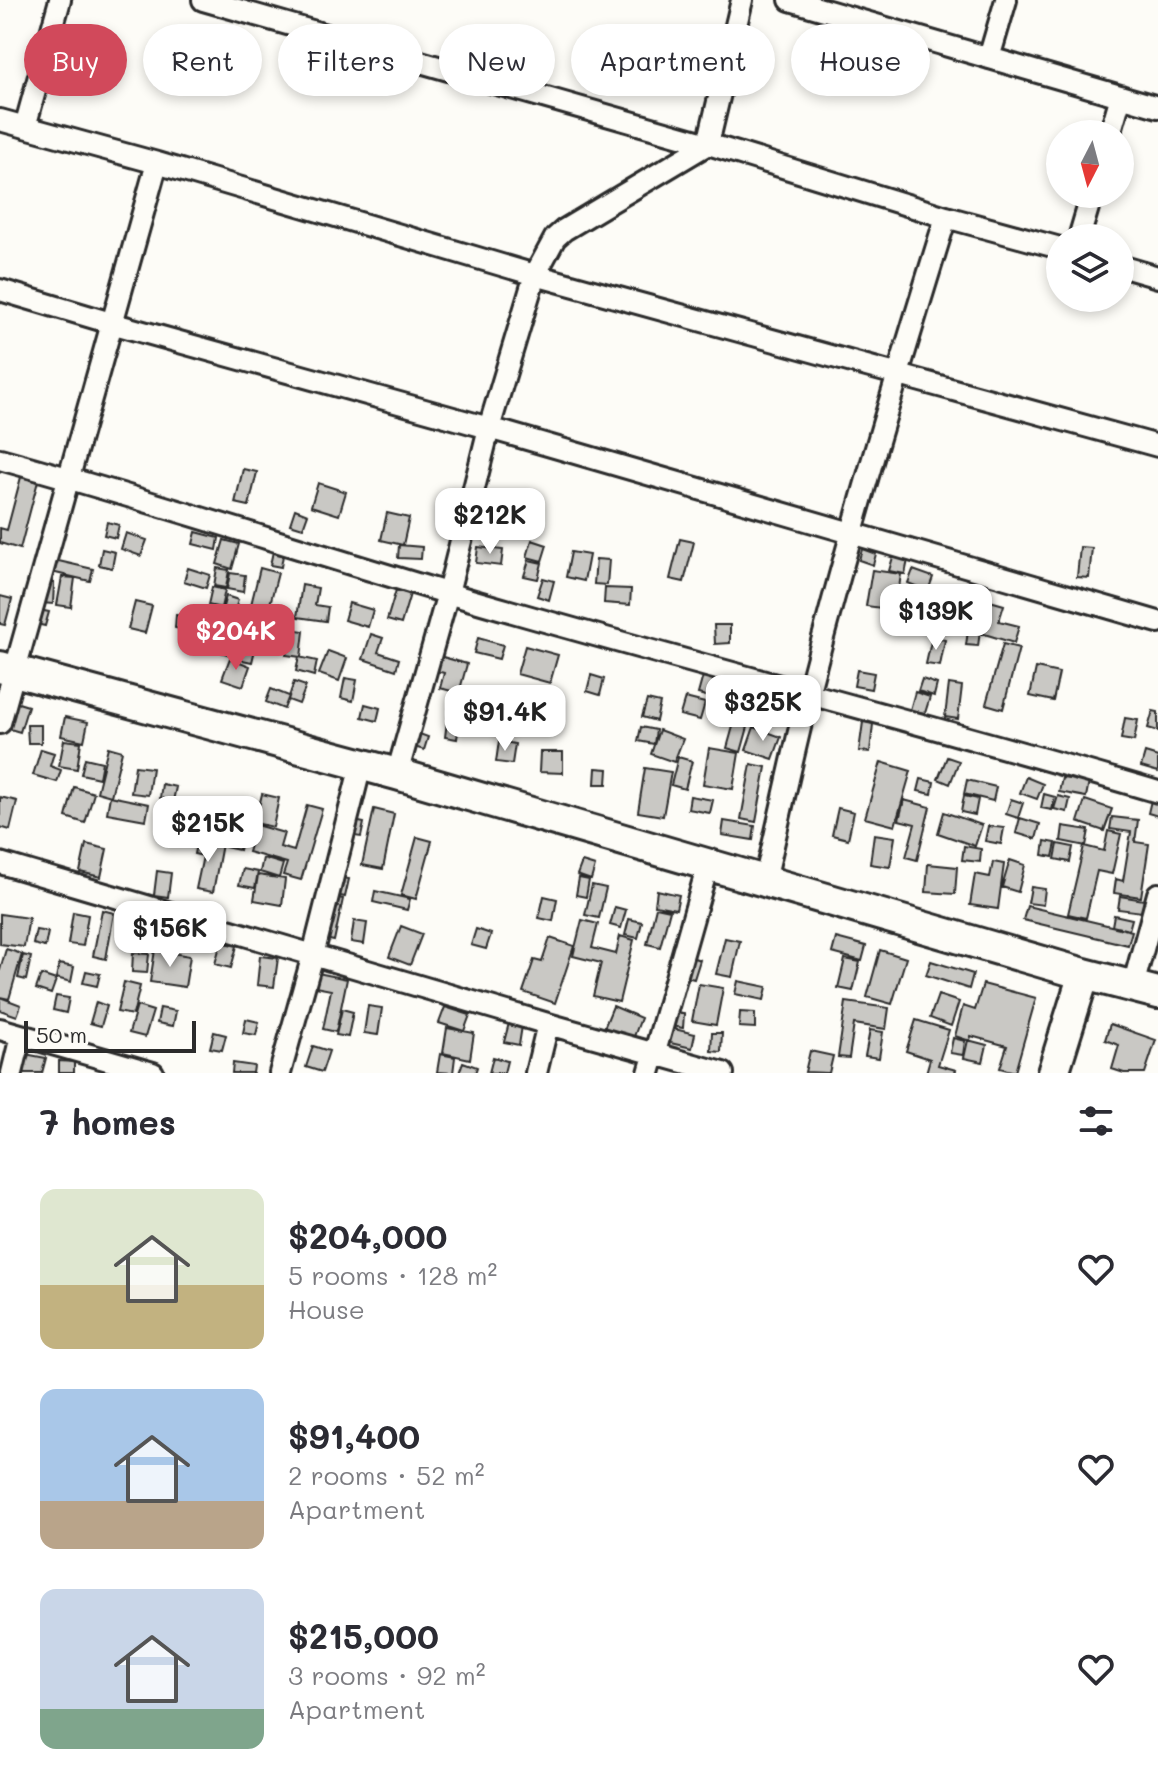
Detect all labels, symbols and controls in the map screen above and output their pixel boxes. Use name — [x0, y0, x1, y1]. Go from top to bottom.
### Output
chip: Buy — [24, 24, 127, 96]
chip: Rent — [143, 24, 262, 96]
chip: Filters — [278, 24, 423, 96]
chip: New — [439, 24, 555, 96]
chip: Apartment — [571, 24, 775, 96]
chip: House — [791, 24, 930, 96]
north arrow — [1046, 120, 1134, 208]
map controls — [1046, 120, 1134, 312]
button: layers — [1046, 224, 1134, 312]
pin: $212K — [434, 488, 546, 556]
text: $212K — [453, 497, 527, 531]
pin: $139K — [880, 584, 992, 652]
text: $139K — [898, 593, 974, 627]
pin: $204K — [180, 604, 292, 672]
text: $204K — [196, 613, 276, 647]
pin: $325K — [707, 675, 819, 743]
text: $325K — [724, 684, 802, 718]
pin: $91.4K — [440, 685, 570, 753]
text: $91.4K — [463, 694, 547, 728]
pin: $215K — [152, 796, 264, 864]
text: $215K — [171, 805, 245, 839]
pin: $156K — [114, 901, 226, 969]
text: $156K — [132, 910, 208, 944]
scale bar — [24, 1017, 196, 1053]
text: 50 m — [36, 1020, 87, 1049]
text: 7 homes — [40, 1099, 176, 1144]
icon: filters — [1074, 1099, 1118, 1143]
text: $204,000 — [288, 1213, 447, 1258]
icon: home — [104, 1221, 200, 1317]
icon: heart — [1074, 1247, 1118, 1291]
text: 5 rooms · 128 m² — [288, 1258, 497, 1292]
text: House — [288, 1292, 365, 1326]
text: $91,400 — [288, 1413, 420, 1458]
icon: home — [104, 1421, 200, 1517]
icon: heart — [1074, 1447, 1118, 1491]
text: 2 rooms · 52 m² — [288, 1458, 485, 1492]
text: Apartment — [288, 1492, 425, 1526]
text: $215,000 — [288, 1613, 439, 1658]
icon: home — [104, 1621, 200, 1717]
icon: heart — [1074, 1647, 1118, 1691]
text: 3 rooms · 92 m² — [288, 1658, 486, 1692]
text: Apartment — [288, 1692, 425, 1726]

